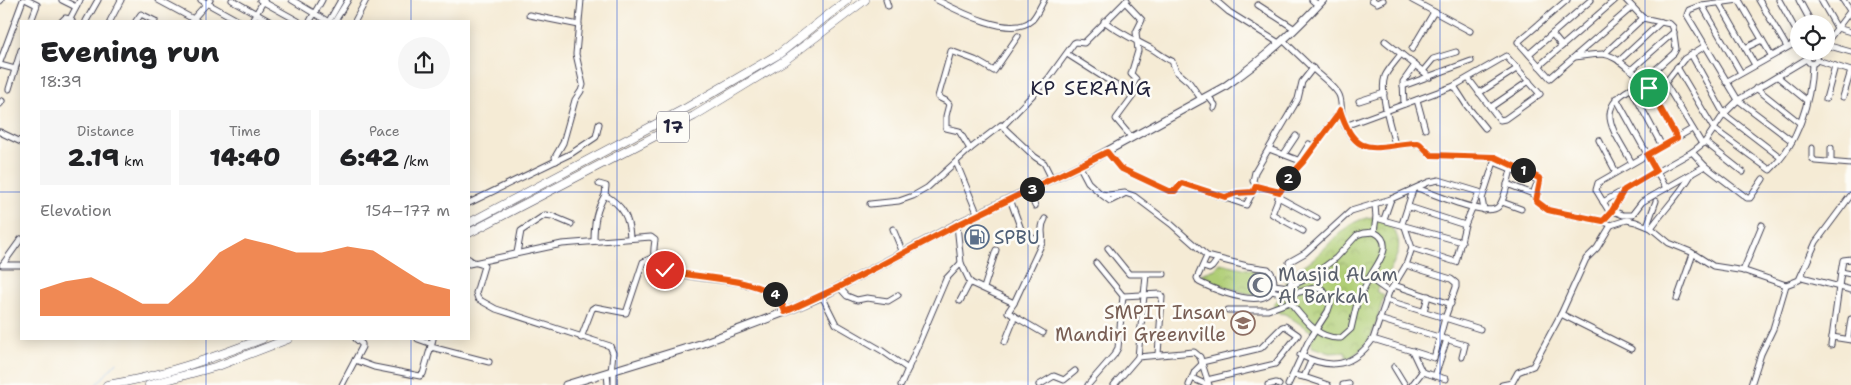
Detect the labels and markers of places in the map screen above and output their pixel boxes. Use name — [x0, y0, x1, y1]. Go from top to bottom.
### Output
pin — [1628, 67, 1670, 109]
pin: 1 — [1510, 158, 1536, 182]
pin: 2 — [1276, 166, 1300, 190]
pin: 3 — [1020, 176, 1044, 202]
fuel station icon: SPBU — [964, 224, 990, 250]
place label: SPBU — [994, 225, 1040, 250]
pin — [644, 249, 686, 291]
place label: Masjid ALam Al Barkah — [1278, 262, 1398, 309]
mosque icon: Masjid ALam Al Barkah — [1247, 272, 1273, 298]
pin: 4 — [762, 282, 788, 306]
place label: SMPIT Insan Mandiri Greenville — [1055, 300, 1226, 347]
school or university icon: SMPIT Insan Mandiri Greenville — [1230, 310, 1256, 336]

